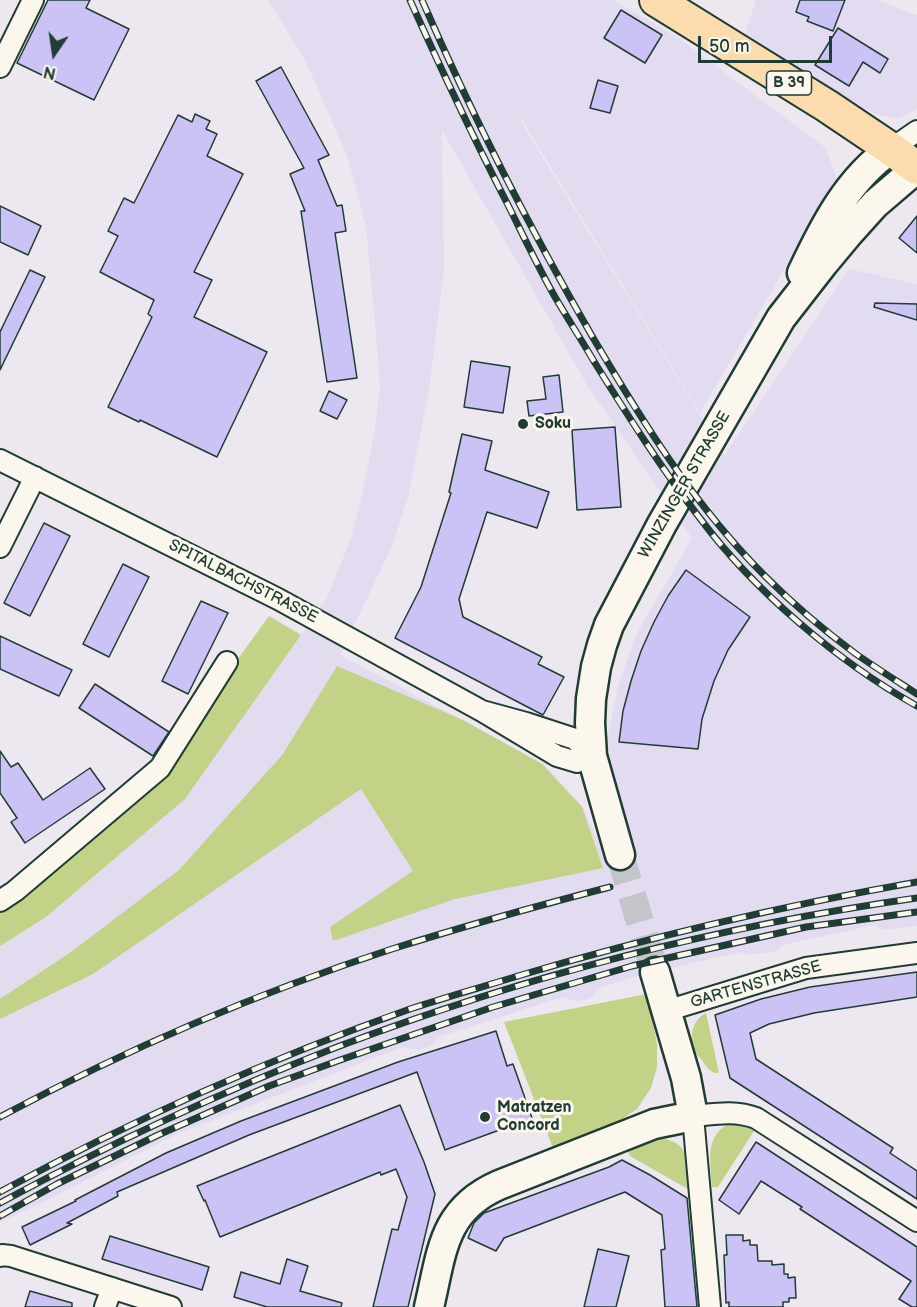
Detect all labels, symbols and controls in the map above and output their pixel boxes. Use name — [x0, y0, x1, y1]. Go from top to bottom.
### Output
north arrow — [24, 24, 84, 84]
scale bar — [701, 24, 834, 62]
text: 50 m — [709, 36, 750, 57]
text: N — [42, 61, 58, 83]
road number: B 39 — [766, 71, 812, 95]
street label: WINZINGER STRASSE — [635, 408, 735, 562]
place label: Soku — [535, 414, 571, 434]
marker: Soku — [516, 417, 530, 431]
street label: SPITALBACHSTRASSE — [165, 536, 321, 628]
street label: GARTENSTRASSE — [688, 957, 824, 1013]
place label: Matratzen Concord — [497, 1098, 571, 1136]
marker: Matratzen Concord — [478, 1110, 492, 1124]

